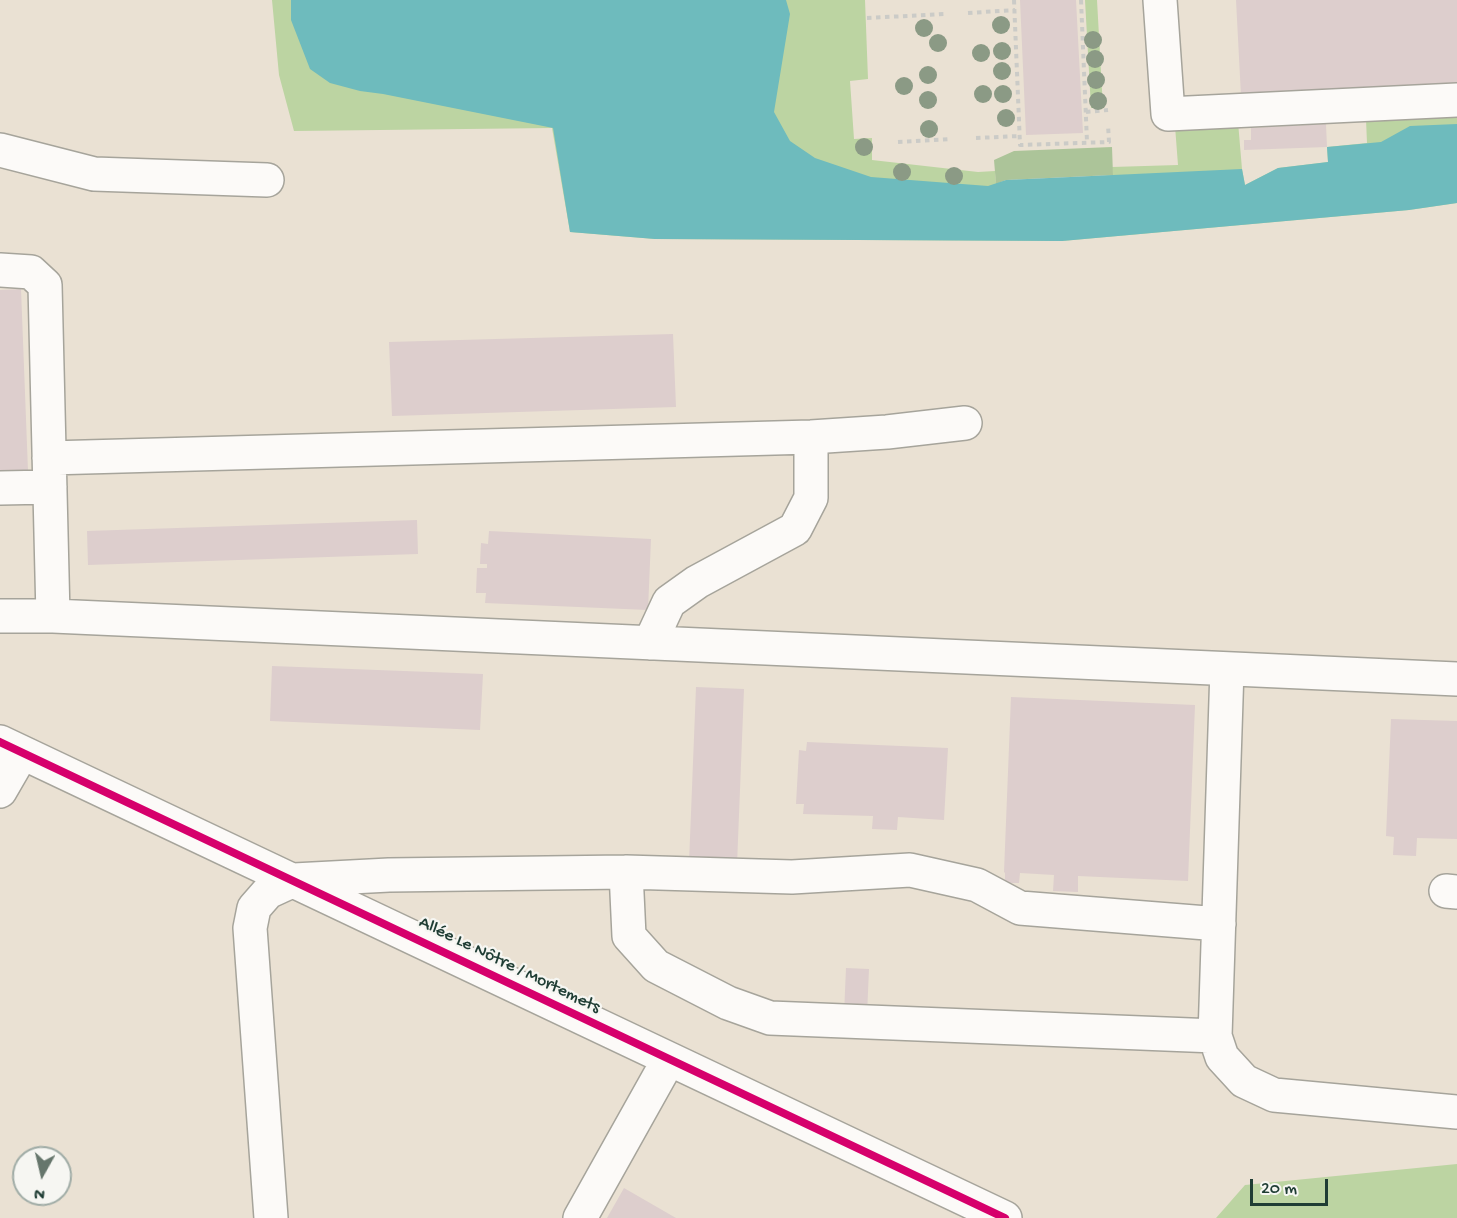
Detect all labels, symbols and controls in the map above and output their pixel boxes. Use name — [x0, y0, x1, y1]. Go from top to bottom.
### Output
street label: Allée Le Nôtre / Mortemets — [415, 913, 603, 1019]
north arrow — [12, 1146, 72, 1206]
scale bar — [1253, 1167, 1331, 1205]
text: 20 m — [1261, 1179, 1297, 1200]
text: N — [33, 1182, 46, 1202]

